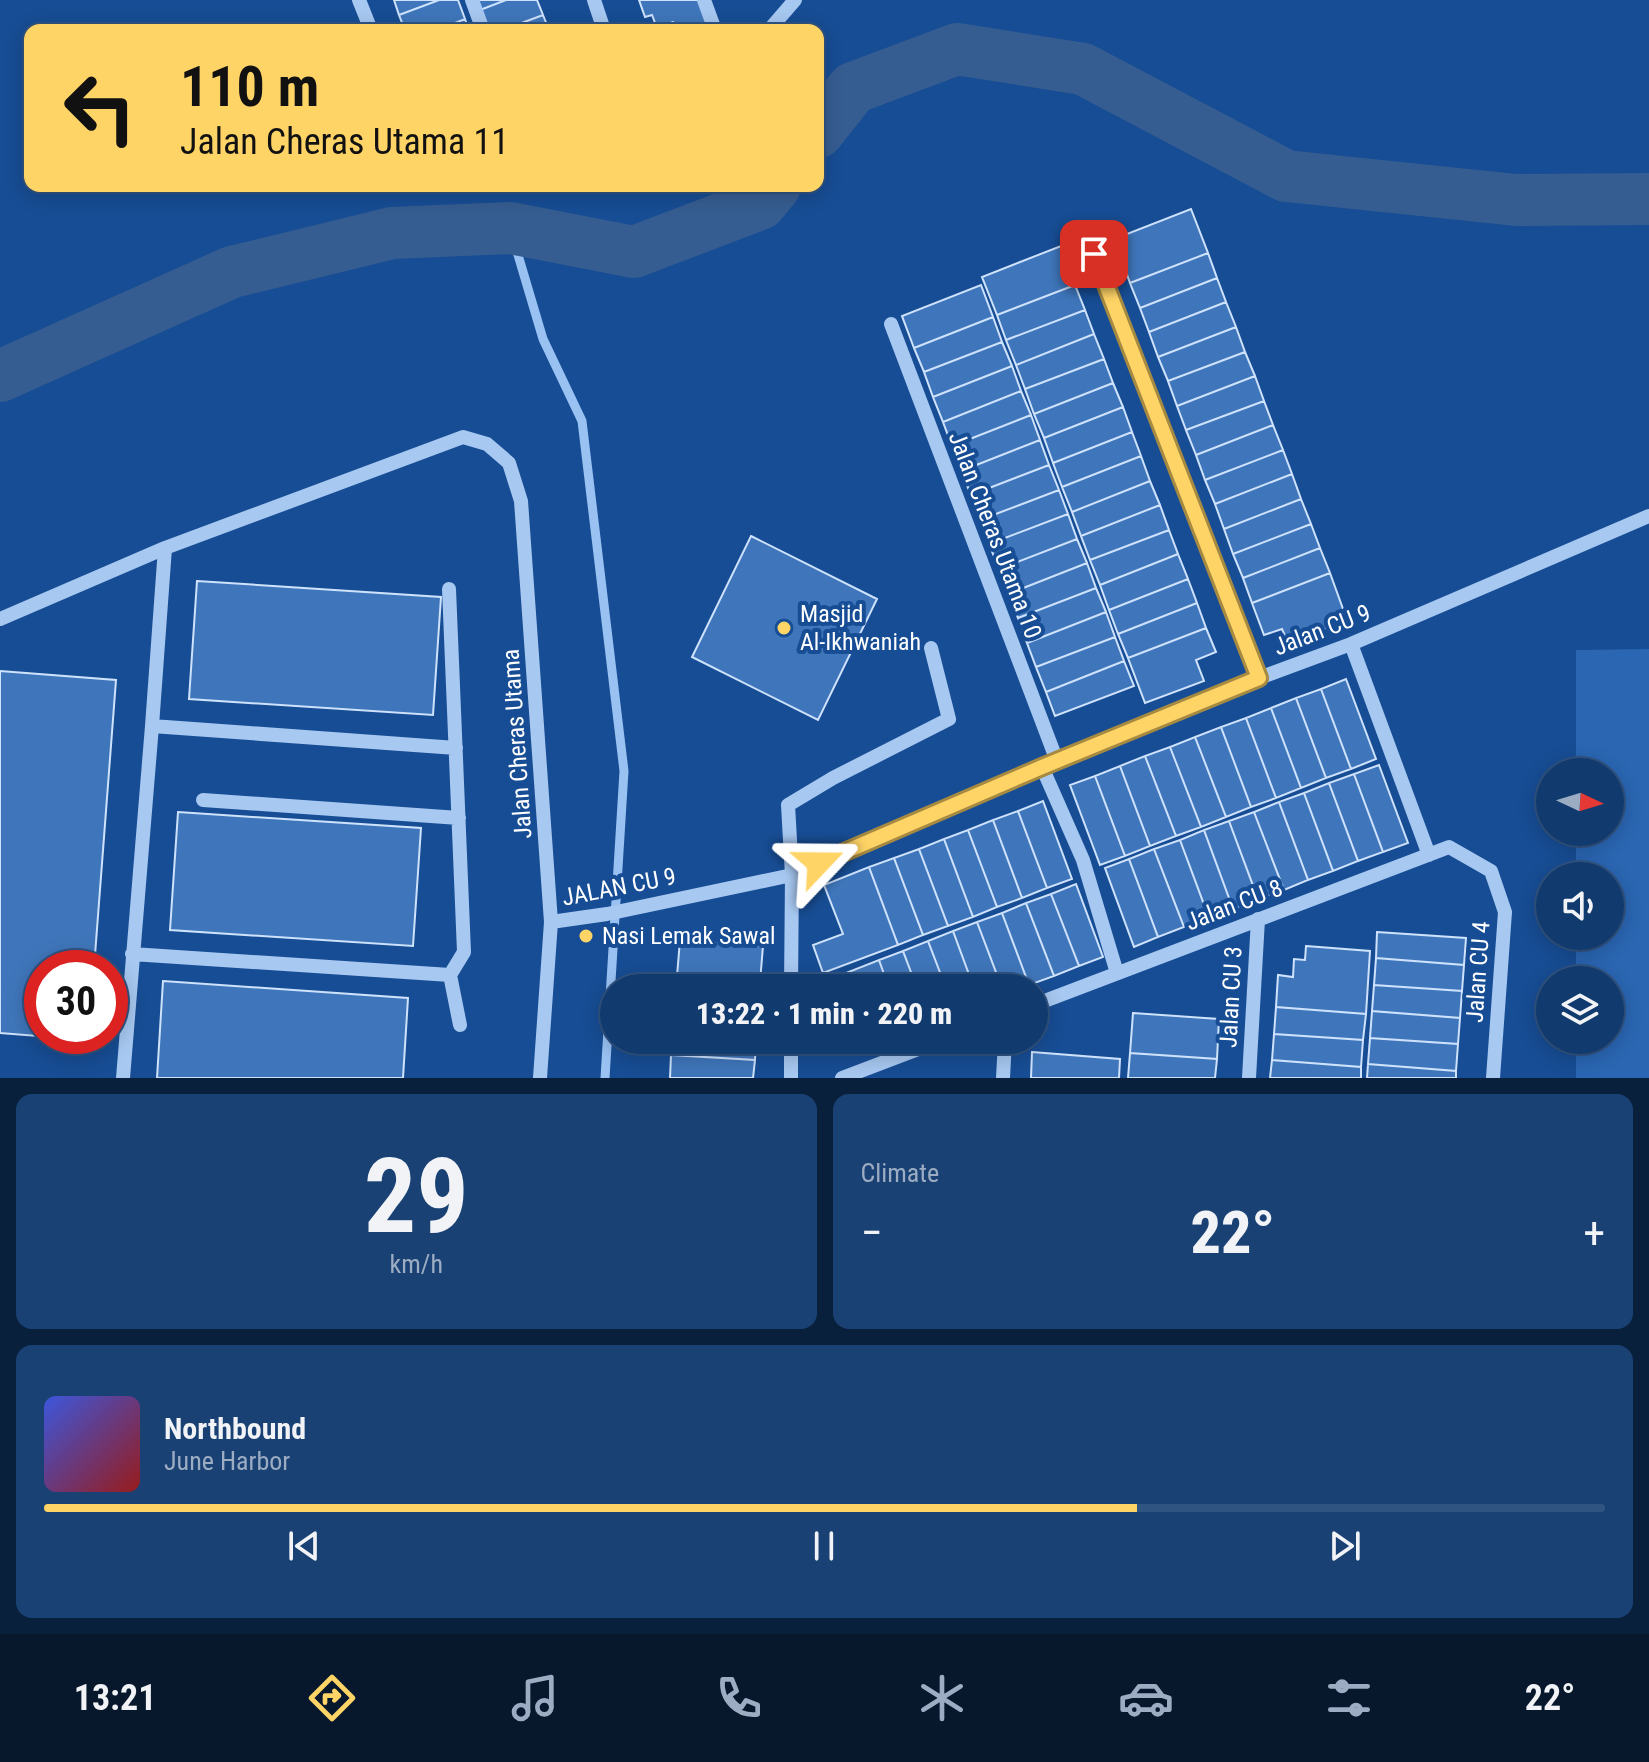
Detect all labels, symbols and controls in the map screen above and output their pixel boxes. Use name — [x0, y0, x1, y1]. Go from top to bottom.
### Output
text: 110 m — [180, 54, 319, 120]
icon: left — [48, 56, 152, 160]
text: Jalan Cheras Utama 11 — [180, 121, 509, 163]
pin — [1060, 220, 1128, 288]
icon: arrive — [1072, 232, 1116, 276]
street label: Jalan Cheras Utama 10 — [943, 428, 1047, 642]
street label: Jalan CU 9 — [1270, 599, 1374, 661]
place label: Masjid Al-Ikhwaniah — [800, 600, 921, 656]
marker: Masjid Al-Ikhwaniah — [775, 619, 793, 637]
street label: Jalan Cheras Utama — [496, 648, 538, 840]
north arrow — [1536, 758, 1624, 846]
map controls — [1536, 758, 1624, 1054]
position arrow — [777, 821, 861, 905]
street label: JALAN CU 9 — [560, 862, 678, 912]
button: sound — [1536, 862, 1624, 950]
street label: Jalan CU 8 — [1182, 874, 1286, 936]
street label: Jalan CU 4 — [1460, 920, 1496, 1024]
place label: Nasi Lemak Sawal — [602, 922, 775, 950]
marker: Nasi Lemak Sawal — [577, 927, 595, 945]
street label: Jalan CU 3 — [1214, 946, 1248, 1048]
speed limit sign: 30 — [24, 950, 128, 1054]
button: layers — [1536, 966, 1624, 1054]
text: 13:22 · 1 min · 220 m — [696, 996, 952, 1031]
text: 29 — [364, 1136, 469, 1257]
text: Climate — [861, 1158, 939, 1188]
text: 22° — [1191, 1197, 1275, 1268]
text: − — [861, 1207, 883, 1259]
text: + — [1583, 1207, 1605, 1259]
text: km/h — [390, 1249, 443, 1279]
text: Northbound — [164, 1411, 306, 1446]
text: June Harbor — [164, 1446, 290, 1476]
icon: previous — [282, 1524, 326, 1568]
icon: pause — [802, 1524, 846, 1568]
icon: next — [1323, 1524, 1367, 1568]
icon: directions — [304, 1670, 360, 1726]
icon: music — [507, 1670, 563, 1726]
icon: phone — [711, 1670, 767, 1726]
icon: climate — [914, 1670, 970, 1726]
icon: car — [1118, 1670, 1174, 1726]
icon: filters — [1321, 1670, 1377, 1726]
text: 13:21 — [74, 1677, 156, 1719]
text: 22° — [1525, 1677, 1575, 1719]

